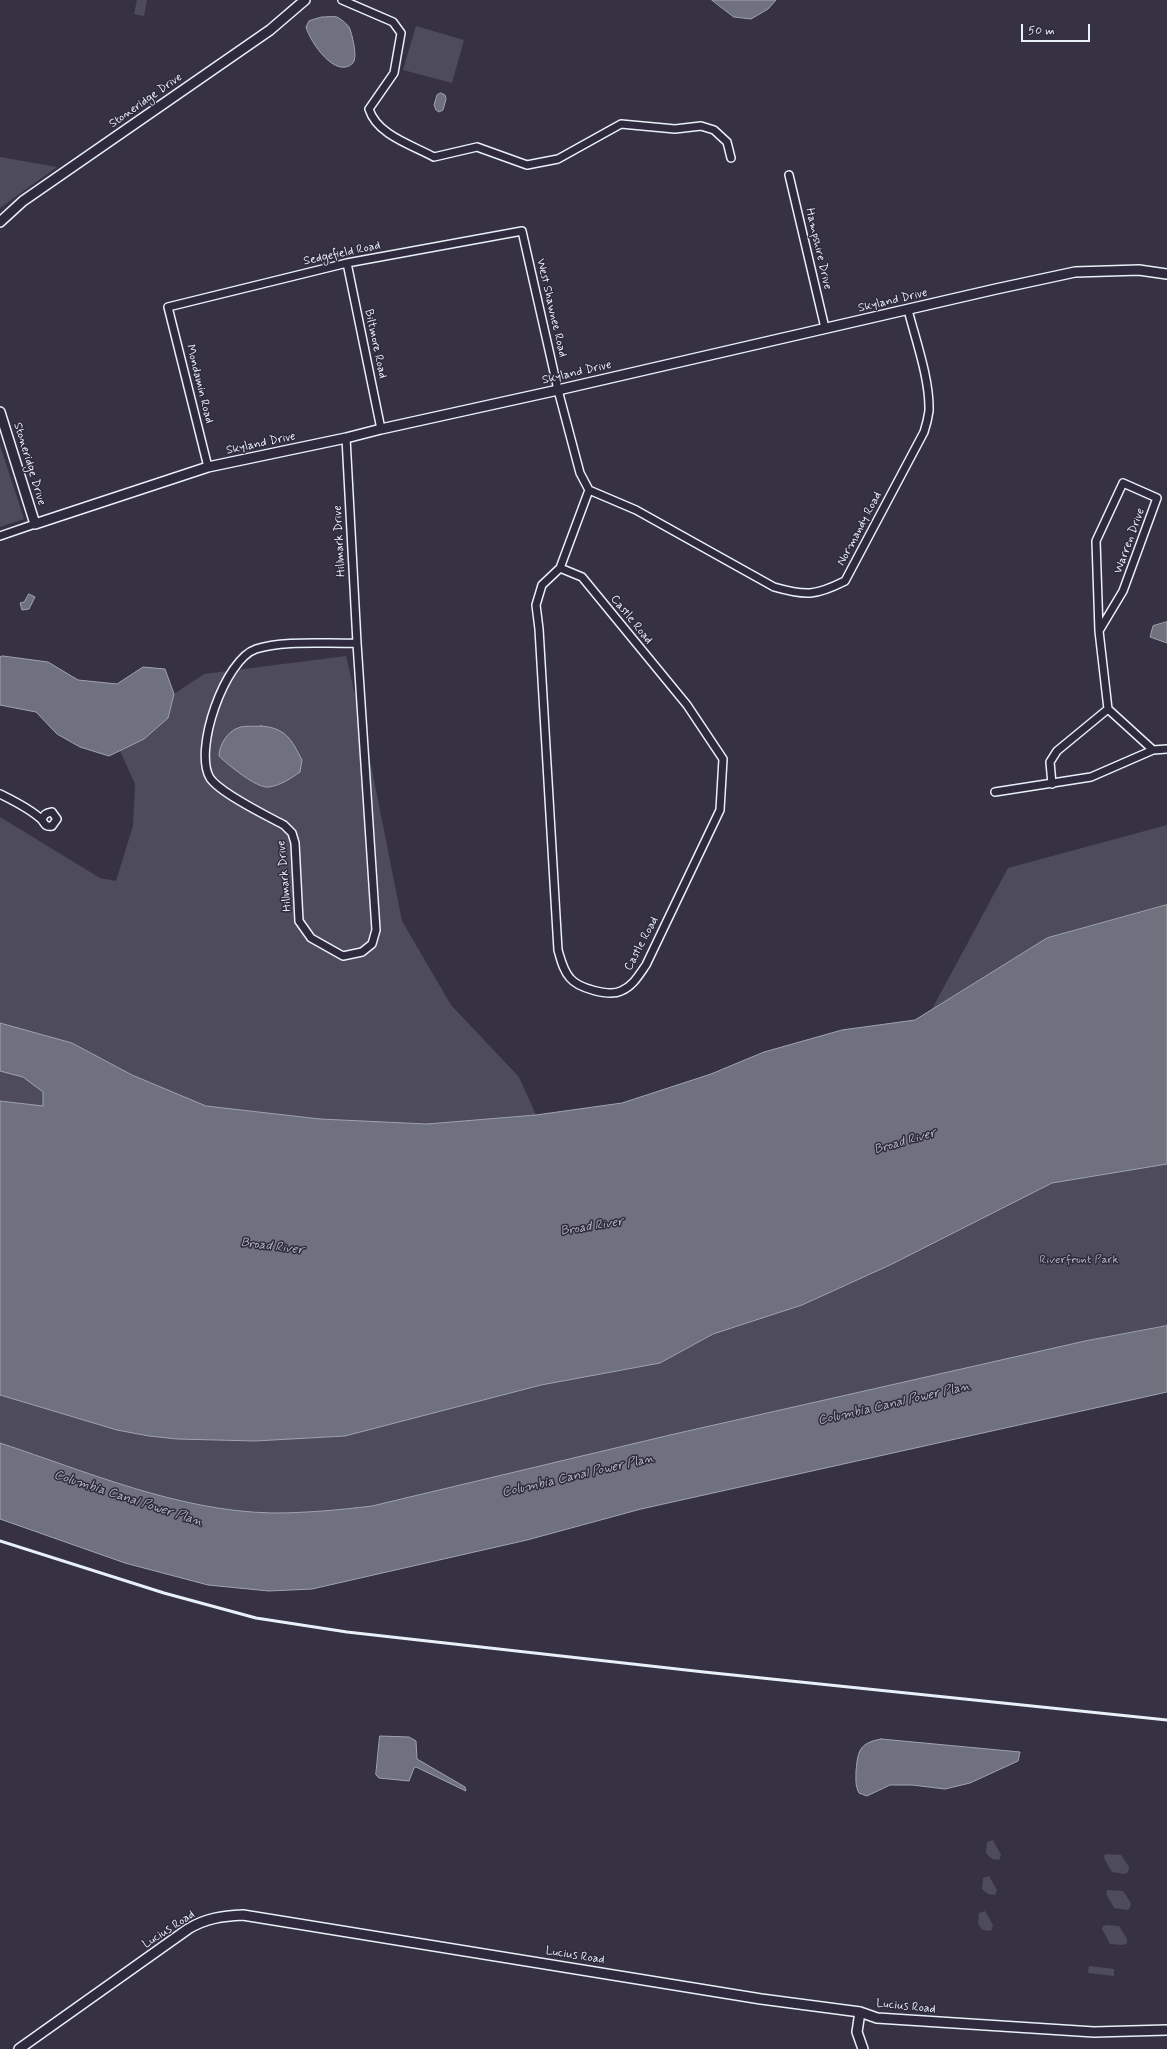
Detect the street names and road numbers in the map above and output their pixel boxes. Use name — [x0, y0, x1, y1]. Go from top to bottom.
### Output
street label: Stoneridge Drive — [107, 70, 185, 132]
street label: Hampshire Drive — [802, 207, 834, 291]
street label: Sedgefield Road — [302, 239, 382, 269]
street label: West Shawnee Road — [533, 257, 569, 359]
street label: Skyland Drive — [857, 286, 929, 316]
street label: Biltmore Road — [361, 308, 389, 380]
street label: Mondamin Road — [182, 343, 216, 425]
street label: Skyland Drive — [541, 358, 613, 388]
street label: Stoneridge Drive — [10, 421, 48, 507]
street label: Skyland Drive — [225, 430, 297, 458]
street label: Normandy Road — [835, 490, 885, 568]
street label: Hillmark Drive — [331, 505, 349, 577]
street label: Warren Drive — [1111, 506, 1149, 576]
street label: Castle Road — [607, 592, 655, 648]
street label: Hillmark Drive — [275, 840, 295, 912]
street label: Castle Road — [622, 915, 662, 973]
street label: Lucius Road — [140, 1908, 198, 1952]
street label: Lucius Road — [544, 1944, 606, 1968]
street label: Lucius Road — [876, 1997, 936, 2017]

